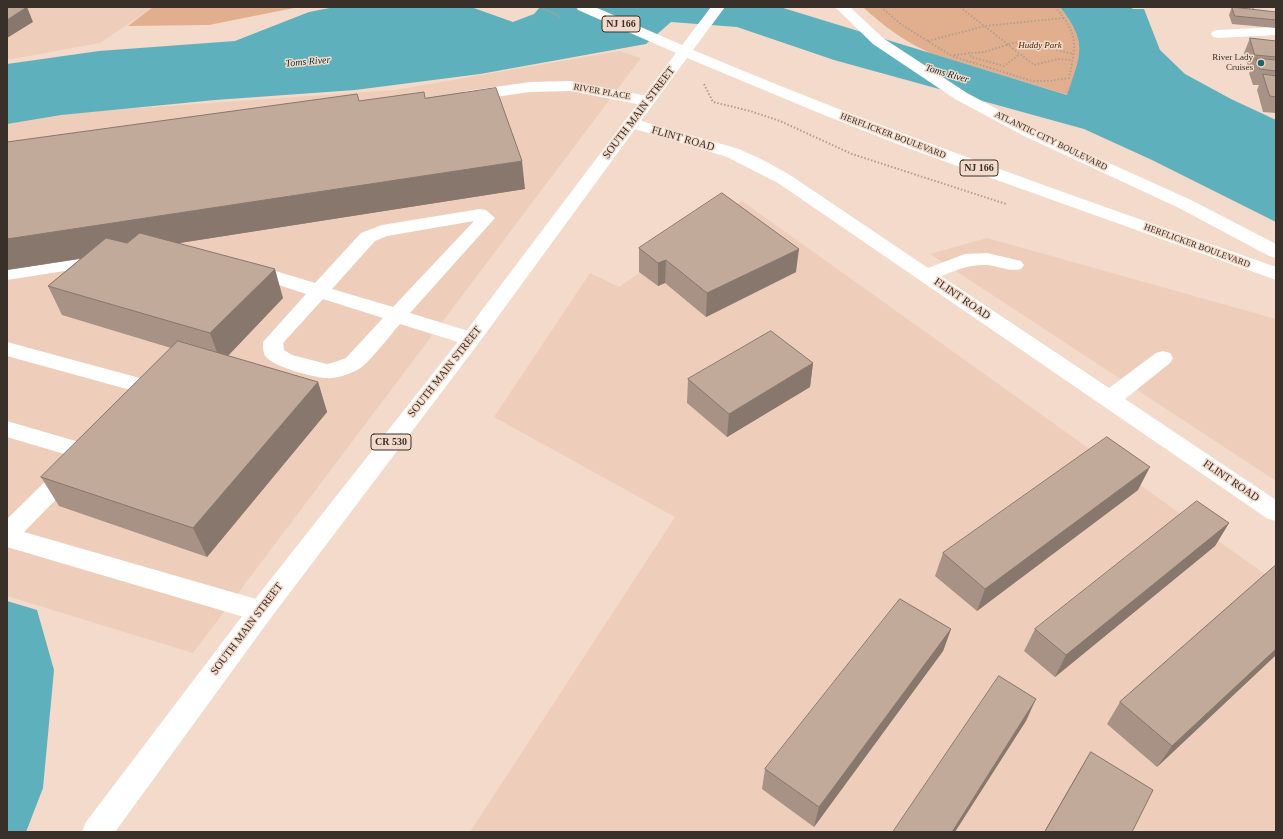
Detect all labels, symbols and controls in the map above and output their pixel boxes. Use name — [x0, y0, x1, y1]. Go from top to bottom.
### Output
road number: NJ 166 — [602, 16, 640, 32]
park label: Huddy Park — [1018, 41, 1062, 51]
place label: River Lady Cruises — [1212, 53, 1253, 74]
water label: Toms River — [285, 54, 331, 70]
marker: River Lady Cruises — [1256, 58, 1266, 68]
water label: Toms River — [924, 62, 970, 86]
street label: SOUTH MAIN STREET — [600, 64, 678, 162]
street label: RIVER PLACE — [573, 82, 631, 102]
street label: ATLANTIC CITY BOULEVARD — [993, 109, 1109, 173]
street label: HERFLICKER BOULEVARD — [839, 111, 947, 161]
street label: FLINT ROAD — [650, 124, 716, 154]
road number: NJ 166 — [960, 160, 998, 176]
street label: HERFLICKER BOULEVARD — [1142, 222, 1252, 270]
street label: FLINT ROAD — [931, 275, 993, 323]
street label: SOUTH MAIN STREET — [405, 324, 485, 420]
road number: CR 530 — [371, 434, 411, 450]
street label: FLINT ROAD — [1200, 457, 1262, 505]
street label: SOUTH MAIN STREET — [208, 580, 286, 678]

